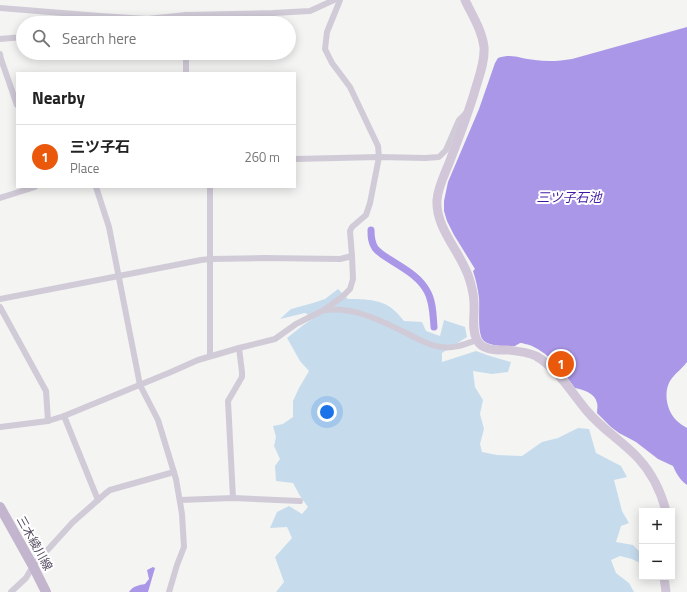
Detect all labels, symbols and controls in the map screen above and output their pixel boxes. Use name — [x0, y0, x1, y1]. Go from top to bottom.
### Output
search box — [16, 16, 296, 60]
icon: search — [30, 27, 52, 49]
text: Search here — [62, 27, 136, 50]
text: Nearby — [32, 85, 85, 111]
text: 三ツ子石 — [70, 135, 130, 158]
text: 1 — [41, 147, 49, 167]
text: 260 m — [244, 147, 280, 167]
text: Place — [70, 158, 99, 178]
water label: 三ツ子石池 — [536, 187, 603, 207]
pin: 1 — [548, 349, 574, 379]
your location — [317, 402, 337, 422]
map controls — [639, 508, 675, 580]
button: + — [639, 508, 675, 544]
street label: 三木綾川線 — [12, 512, 58, 574]
button: − — [639, 544, 675, 580]

